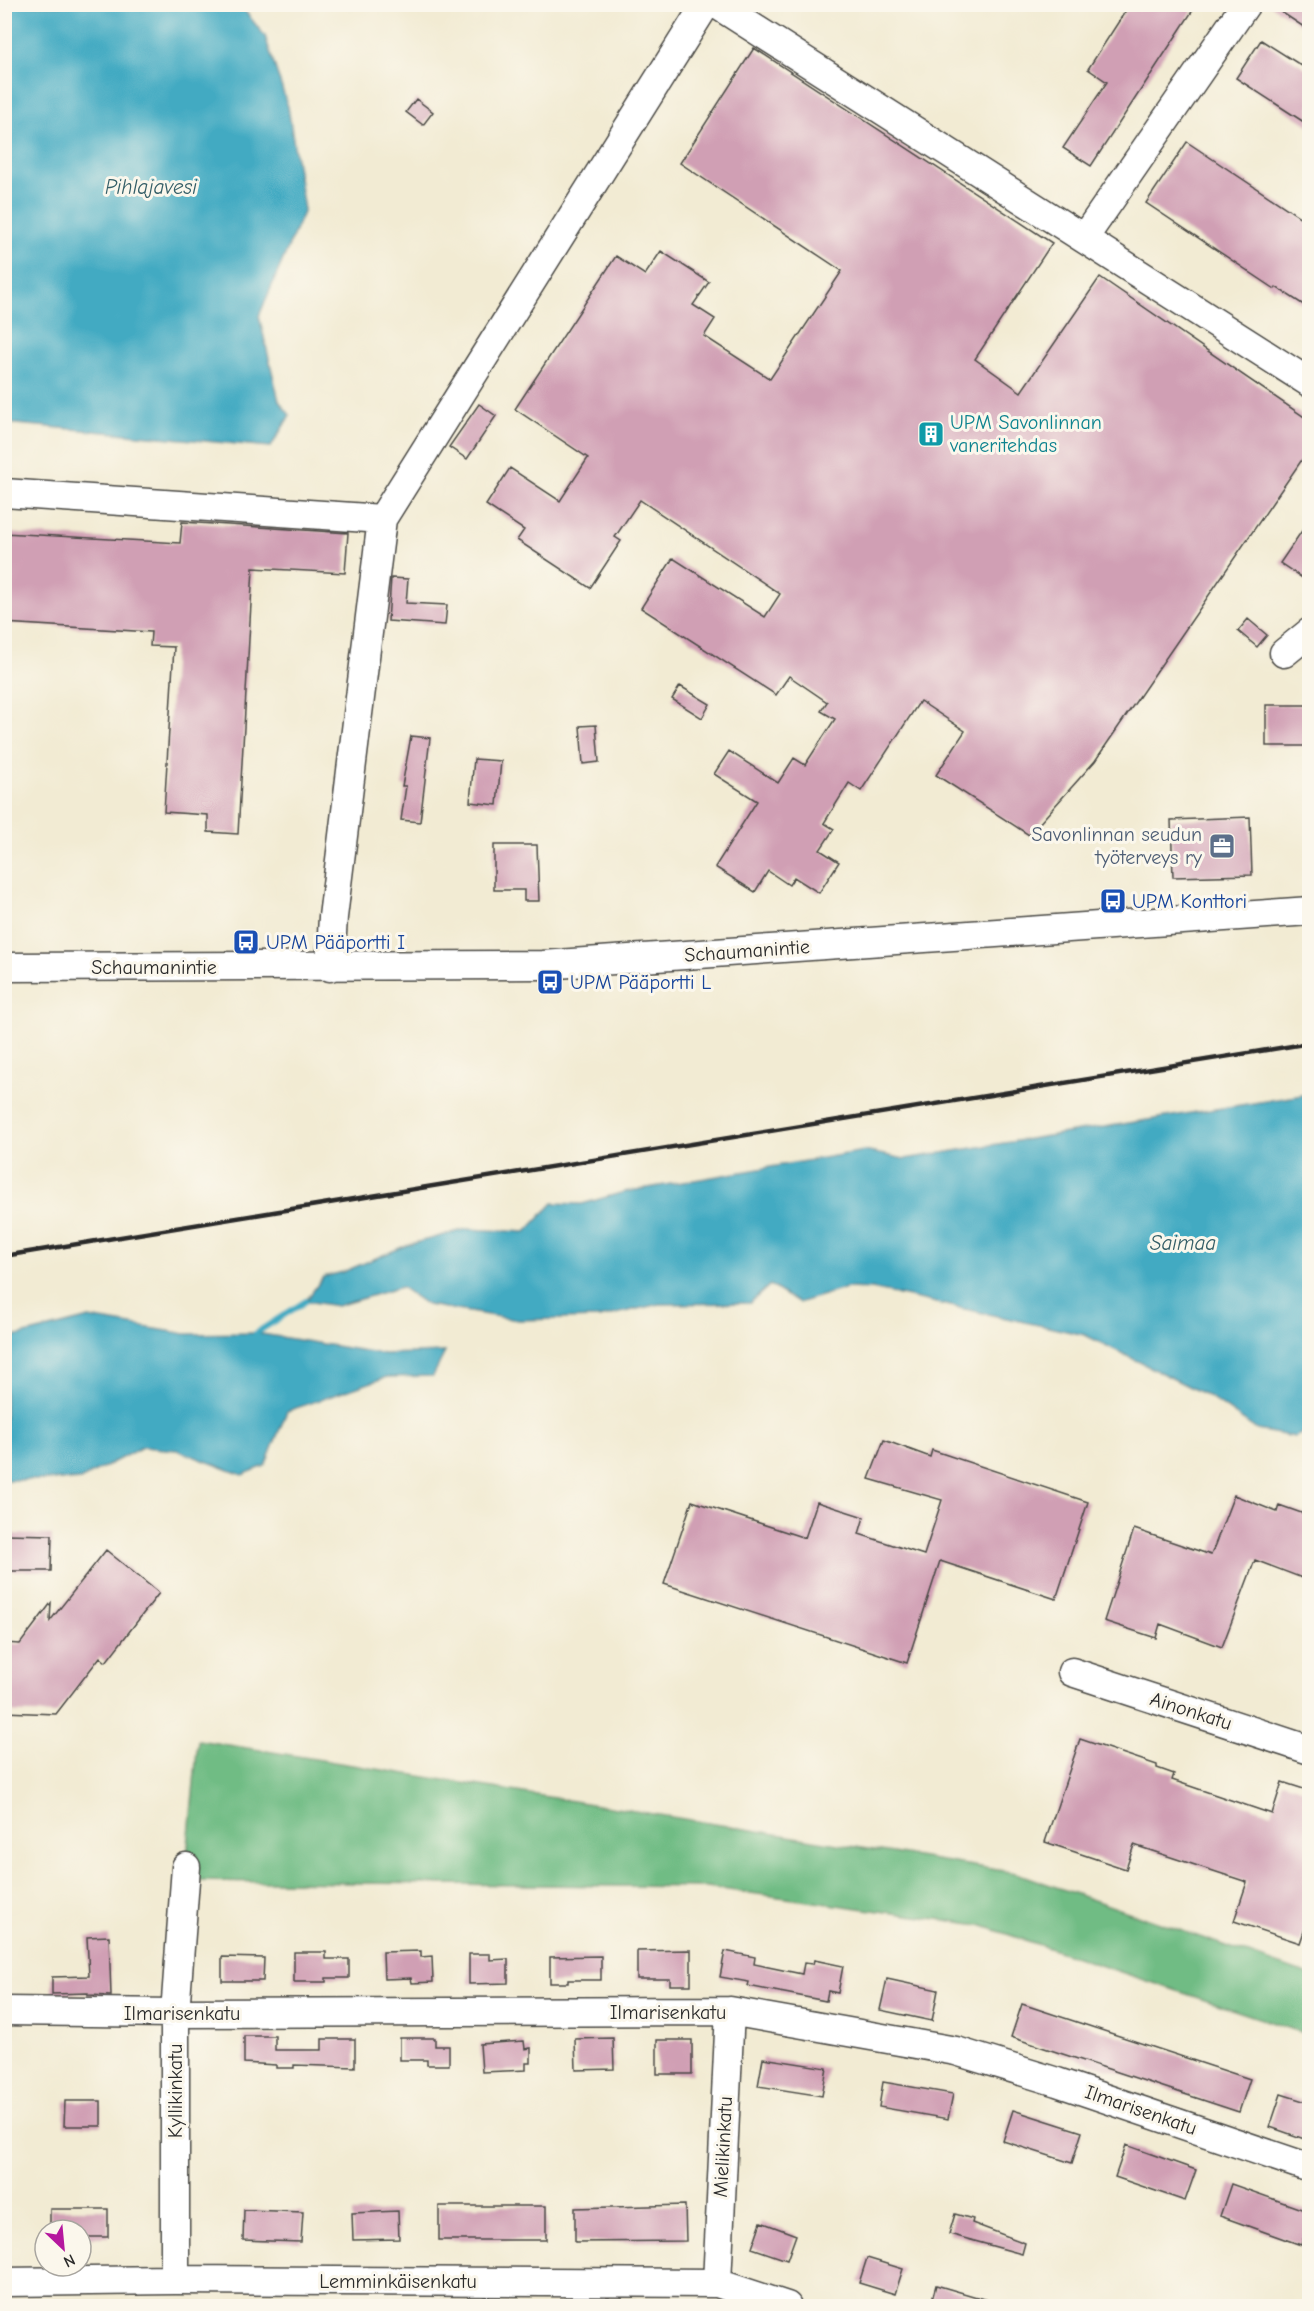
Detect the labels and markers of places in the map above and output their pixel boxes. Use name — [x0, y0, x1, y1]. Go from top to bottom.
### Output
place label: UPM Savonlinnan vaneritehdas — [949, 411, 1102, 457]
building icon: UPM Savonlinnan vaneritehdas — [916, 419, 946, 449]
place label: Savonlinnan seudun työterveys ry — [1032, 823, 1202, 869]
office icon: Savonlinnan seudun työterveys ry — [1207, 831, 1237, 861]
bus stop icon: UPM Konttori — [1098, 886, 1128, 916]
place label: UPM Konttori — [1132, 890, 1247, 913]
bus stop icon: UPM Pääportti I — [231, 927, 261, 957]
place label: UPM Pääportti I — [266, 931, 405, 954]
bus stop icon: UPM Pääportti L — [535, 967, 565, 997]
place label: UPM Pääportti L — [570, 971, 711, 994]

